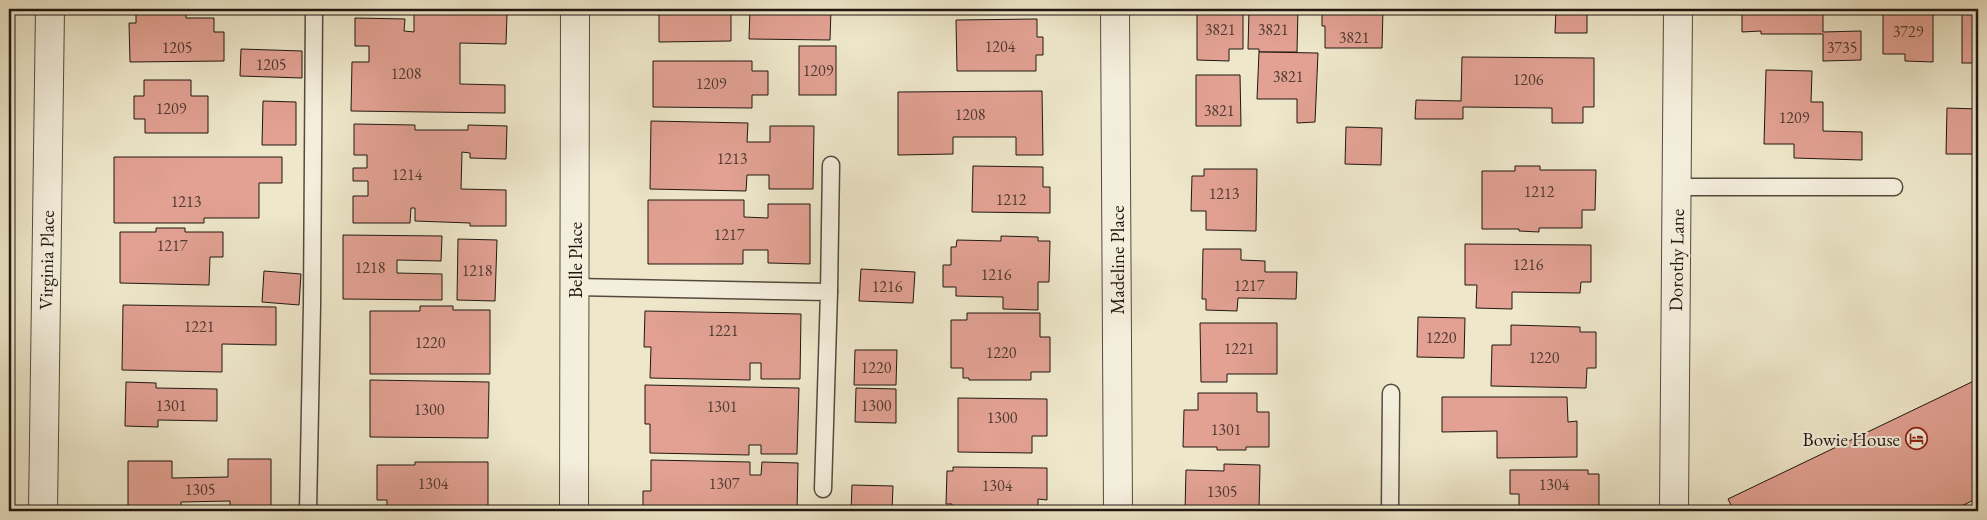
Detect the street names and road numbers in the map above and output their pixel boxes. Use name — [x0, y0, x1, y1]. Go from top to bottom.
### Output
street label: Madeline Place — [1105, 205, 1130, 315]
street label: Dorothy Lane — [1663, 208, 1690, 312]
street label: Virginia Place — [33, 210, 60, 310]
street label: Belle Place — [563, 222, 588, 298]

